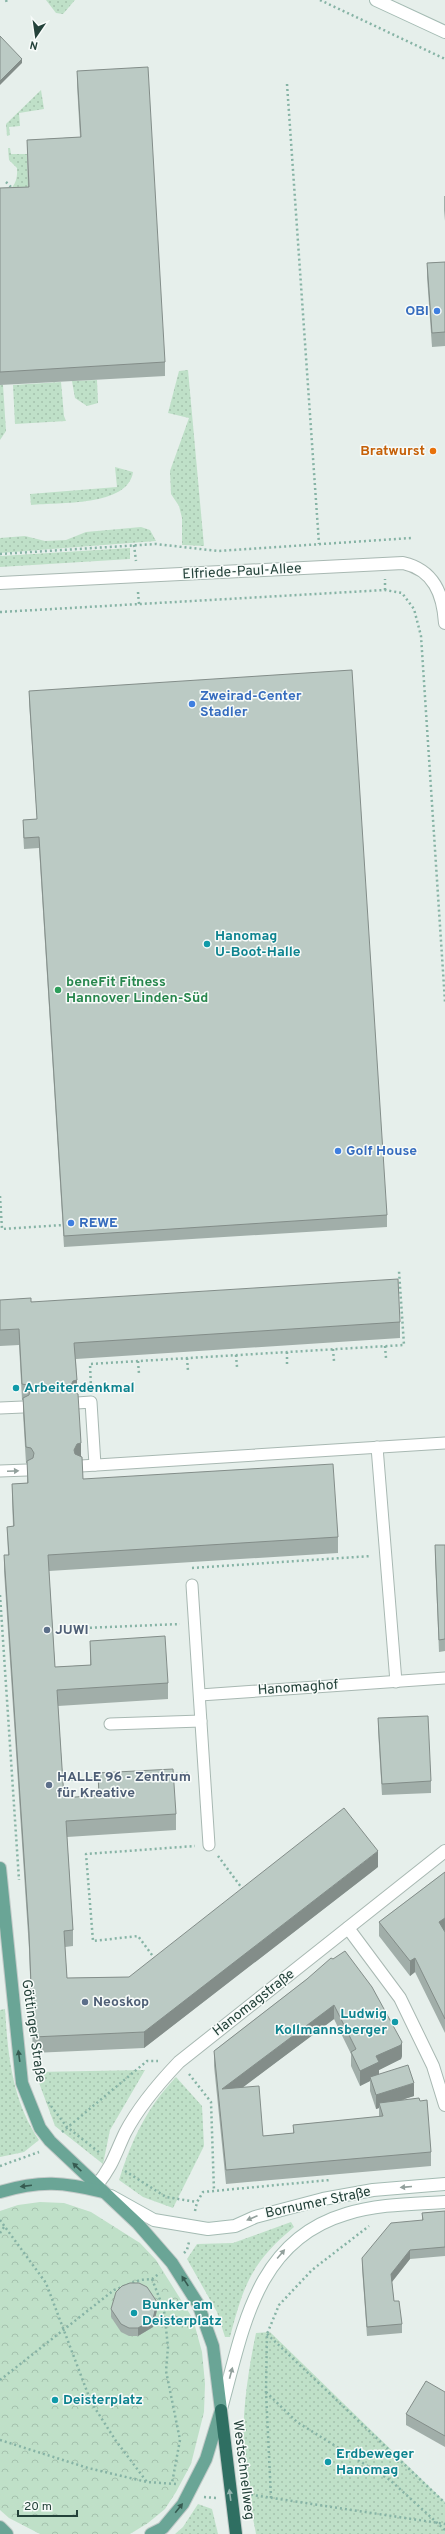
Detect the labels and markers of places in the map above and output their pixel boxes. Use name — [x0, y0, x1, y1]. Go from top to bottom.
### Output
place label: OBI — [405, 303, 429, 320]
marker: OBI — [432, 306, 442, 316]
place label: Bratwurst — [360, 443, 425, 460]
marker: Bratwurst — [428, 446, 438, 456]
place label: Zweirad-Center Stadler — [200, 688, 302, 721]
marker: Zweirad-Center Stadler — [187, 699, 197, 709]
place label: Hanomag U-Boot-Halle — [215, 928, 301, 961]
marker: Hanomag U-Boot-Halle — [202, 939, 212, 949]
place label: beneFit Fitness Hannover Linden-Süd — [66, 974, 208, 1007]
marker: beneFit Fitness Hannover Linden-Süd — [53, 985, 63, 995]
place label: Golf House — [346, 1143, 417, 1160]
marker: Golf House — [333, 1146, 343, 1156]
place label: REWE — [79, 1215, 118, 1232]
marker: REWE — [66, 1218, 76, 1228]
place label: Arbeiterdenkmal — [24, 1380, 135, 1397]
marker: Arbeiterdenkmal — [11, 1383, 21, 1393]
place label: JUWI — [55, 1622, 89, 1639]
marker: JUWI — [42, 1625, 52, 1635]
place label: HALLE 96 - Zentrum für Kreative — [57, 1769, 191, 1802]
marker: HALLE 96 - Zentrum für Kreative — [44, 1780, 54, 1790]
place label: Neoskop — [93, 1994, 149, 2011]
marker: Neoskop — [80, 1997, 90, 2007]
place label: Ludwig Kollmannsberger — [275, 2006, 387, 2039]
marker: Ludwig Kollmannsberger — [390, 2017, 400, 2027]
place label: Bunker am Deisterplatz — [142, 2297, 222, 2330]
marker: Bunker am Deisterplatz — [129, 2308, 139, 2318]
place label: Deisterplatz — [63, 2392, 143, 2409]
marker: Deisterplatz — [50, 2395, 60, 2405]
place label: Erdbeweger Hanomag — [336, 2446, 414, 2479]
marker: Erdbeweger Hanomag — [323, 2457, 333, 2467]

